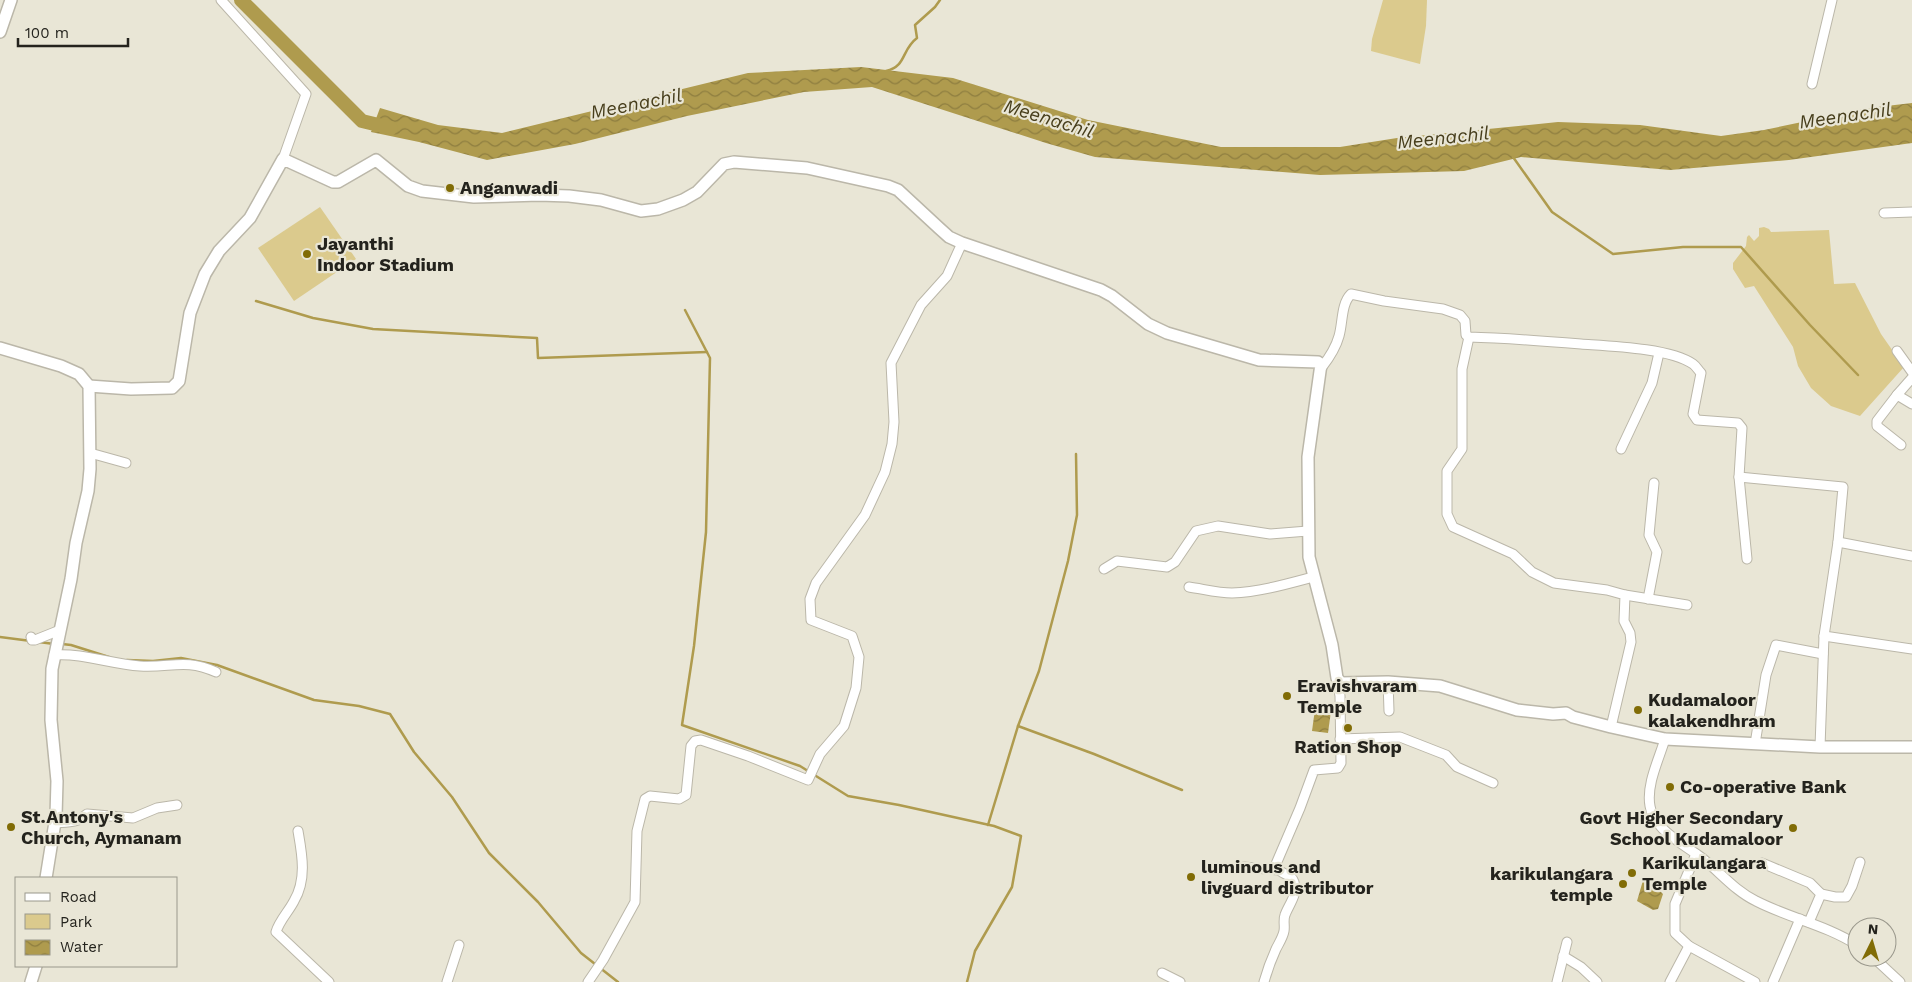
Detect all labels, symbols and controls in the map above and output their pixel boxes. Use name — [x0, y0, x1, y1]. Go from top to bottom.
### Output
scale bar — [18, 15, 128, 47]
text: 100 m — [25, 24, 69, 42]
water label: Meenachil — [588, 83, 684, 124]
water label: Meenachil — [1001, 94, 1097, 143]
water label: Meenachil — [1798, 98, 1893, 133]
water label: Meenachil — [1396, 121, 1491, 154]
place label: Anganwadi — [460, 177, 558, 198]
marker: Anganwadi — [444, 182, 456, 194]
place label: Jayanthi Indoor Stadium — [317, 233, 454, 275]
marker: Jayanthi Indoor Stadium — [301, 248, 313, 260]
place label: Eravishvaram Temple — [1297, 675, 1417, 717]
place label: Kudamaloor kalakendhram — [1648, 689, 1776, 731]
marker: Eravishvaram Temple — [1281, 690, 1293, 702]
marker: Kudamaloor kalakendhram — [1632, 704, 1644, 716]
marker: Ration Shop — [1342, 722, 1354, 734]
place label: Ration Shop — [1294, 736, 1402, 757]
place label: Co-operative Bank — [1680, 776, 1847, 797]
marker: Co-operative Bank — [1664, 781, 1676, 793]
place label: St.Antony's Church, Aymanam — [21, 806, 182, 848]
place label: Govt Higher Secondary School Kudamaloor — [1580, 807, 1784, 849]
marker: St.Antony's Church, Aymanam — [5, 821, 17, 833]
marker: Govt Higher Secondary School Kudamaloor — [1787, 822, 1799, 834]
place label: Karikulangara Temple — [1642, 852, 1767, 894]
place label: luminous and livguard distributor — [1201, 856, 1374, 898]
place label: karikulangara temple — [1490, 863, 1614, 905]
marker: Karikulangara Temple — [1626, 867, 1638, 879]
marker: luminous and livguard distributor — [1185, 871, 1197, 883]
legend — [15, 877, 178, 967]
marker: karikulangara temple — [1617, 878, 1629, 890]
text: Road — [60, 888, 97, 906]
text: Park — [60, 913, 93, 931]
north arrow — [1847, 917, 1897, 967]
text: N — [1867, 921, 1879, 937]
text: Water — [60, 938, 103, 956]

